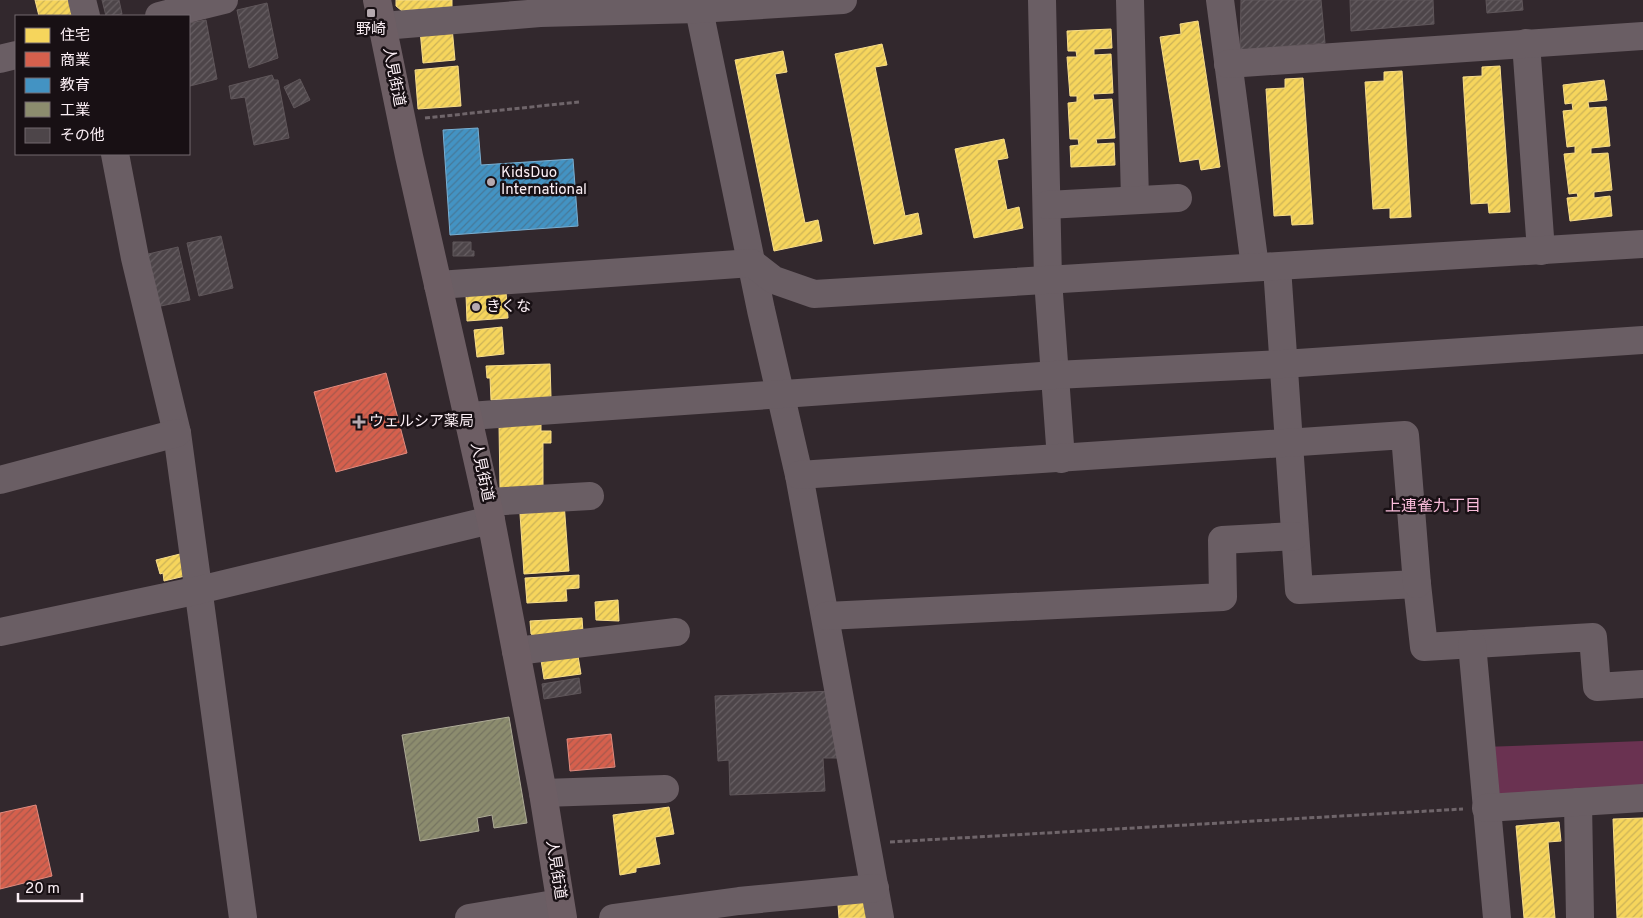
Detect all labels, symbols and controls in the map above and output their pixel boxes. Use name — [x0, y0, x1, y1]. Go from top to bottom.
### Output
marker: 野崎 — [365, 7, 377, 19]
legend — [15, 15, 190, 155]
place label: 野崎 — [356, 21, 386, 40]
text: 住宅 — [60, 27, 90, 46]
street label: 人見街道 — [378, 46, 408, 108]
text: 商業 — [60, 52, 90, 71]
text: 教育 — [60, 77, 90, 96]
text: 工業 — [60, 102, 90, 121]
text: その他 — [60, 127, 105, 146]
place label: KidsDuo International — [501, 164, 587, 200]
marker: KidsDuo International — [485, 176, 497, 188]
place label: きくな — [486, 298, 531, 317]
marker: きくな — [470, 301, 482, 313]
place label: ウェルシア薬局 — [369, 413, 474, 432]
marker: ウェルシア薬局 — [353, 416, 365, 428]
street label: 人見街道 — [465, 441, 497, 503]
district label: 上連雀九丁目 — [1385, 497, 1481, 517]
street label: 人見街道 — [541, 839, 569, 901]
scale bar — [18, 870, 81, 902]
text: 20 m — [25, 880, 60, 899]

